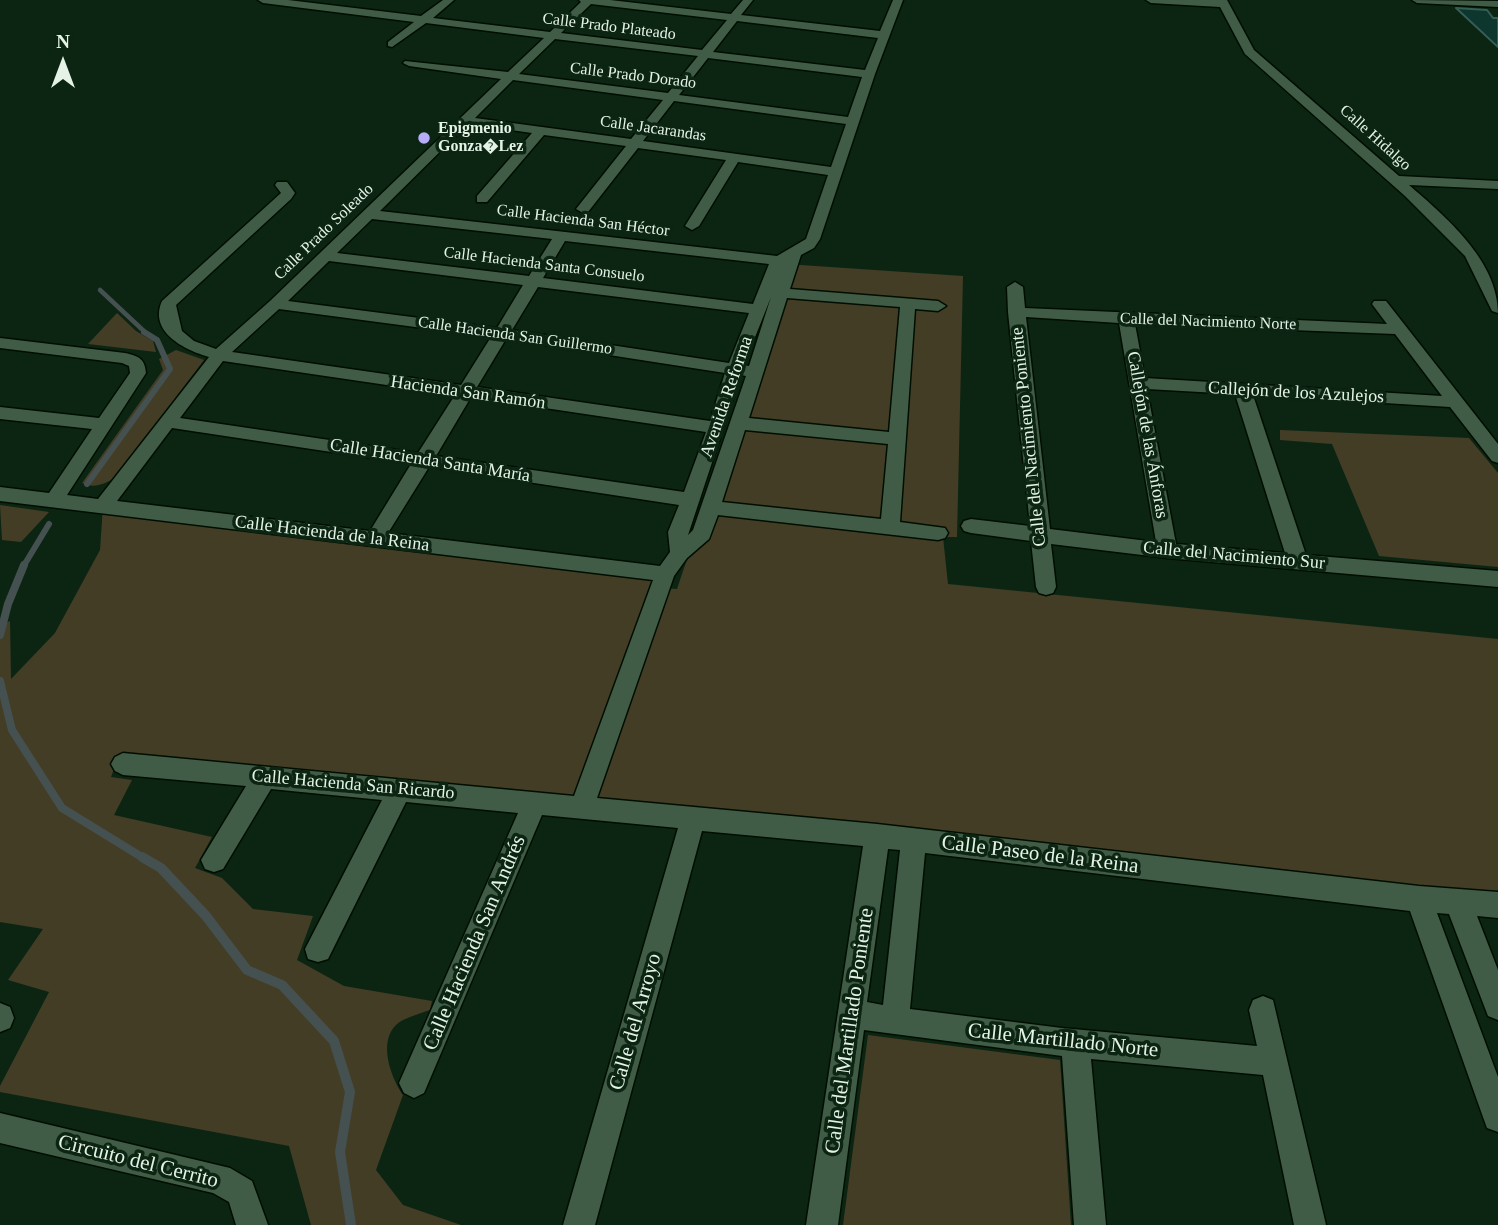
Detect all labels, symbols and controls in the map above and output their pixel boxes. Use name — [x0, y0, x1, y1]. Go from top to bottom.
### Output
street label: Calle Prado Plateado — [541, 9, 677, 45]
north arrow — [28, 28, 98, 98]
text: N — [56, 31, 70, 52]
street label: Calle Prado Dorado — [569, 59, 697, 93]
street label: Calle Hidalgo — [1335, 101, 1415, 175]
street label: Calle Jacarandas — [599, 112, 707, 146]
place label: Epigmenio Gonza�Lez — [438, 119, 523, 157]
marker: Epigmenio Gonza�Lez — [416, 130, 432, 146]
street label: Calle Prado Soleado — [270, 180, 378, 284]
street label: Calle Hacienda San Héctor — [496, 201, 670, 241]
street label: Calle Hacienda Santa Consuelo — [443, 243, 645, 287]
street label: Calle del Nacimiento Norte — [1120, 309, 1296, 335]
street label: Calle Hacienda San Guillermo — [417, 313, 613, 359]
street label: Calle del Nacimiento Poniente — [1007, 326, 1051, 548]
street label: Avenida Reforma — [696, 333, 758, 461]
street label: Callejón de las Ánforas — [1122, 350, 1172, 520]
street label: Hacienda San Ramón — [389, 371, 547, 415]
street label: Callejón de los Azulejos — [1207, 378, 1385, 408]
street label: Calle Hacienda Santa María — [328, 435, 532, 487]
street label: Calle Hacienda de la Reina — [233, 511, 431, 557]
street label: Calle del Nacimiento Sur — [1142, 537, 1326, 575]
street label: Calle Hacienda San Ricardo — [251, 765, 455, 805]
street label: Calle Paseo de la Reina — [940, 830, 1140, 880]
street label: Calle Hacienda San Andrés — [418, 832, 532, 1054]
street label: Calle del Martillado Poniente — [820, 907, 880, 1155]
street label: Calle del Arroyo — [604, 951, 668, 1093]
street label: Calle Martillado Norte — [967, 1018, 1159, 1064]
street label: Circuito del Cerrito — [55, 1130, 221, 1194]

